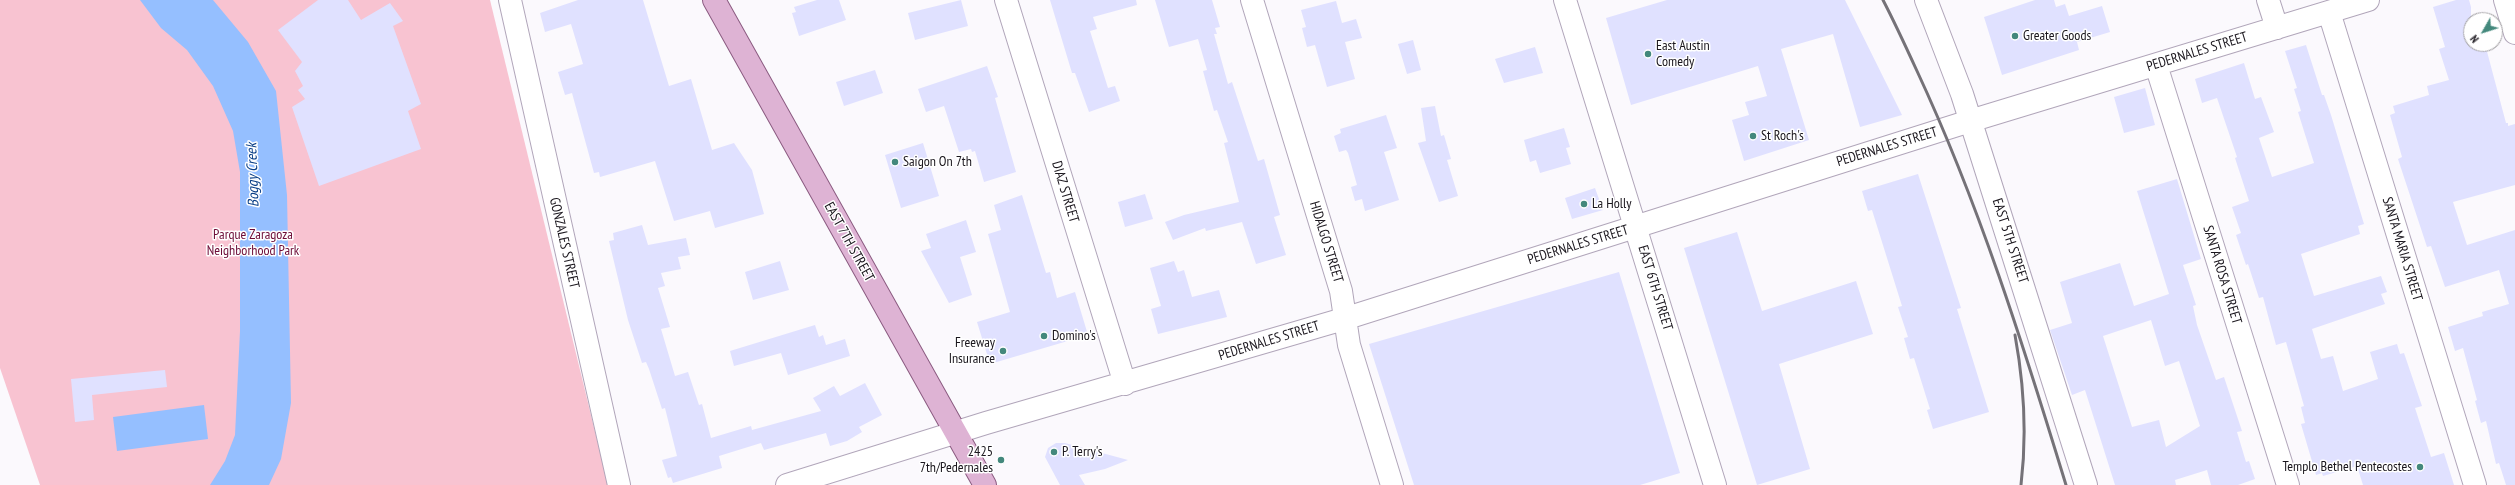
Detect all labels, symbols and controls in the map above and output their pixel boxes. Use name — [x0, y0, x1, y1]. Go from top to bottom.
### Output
north arrow — [2463, 12, 2503, 52]
place label: Greater Goods — [2023, 28, 2091, 44]
street label: PEDERNALES STREET — [2145, 29, 2249, 75]
marker: Greater Goods — [2010, 31, 2020, 41]
text: N — [2467, 32, 2482, 46]
place label: East Austin Comedy — [1656, 38, 1710, 70]
marker: East Austin Comedy — [1643, 49, 1653, 59]
street label: PEDERNALES STREET — [1835, 124, 1939, 170]
place label: St Roch's — [1761, 128, 1804, 144]
marker: St Roch's — [1748, 131, 1758, 141]
water label: Boggy Creek — [243, 143, 263, 207]
place label: Saigon On 7th — [903, 154, 972, 170]
marker: Saigon On 7th — [890, 157, 900, 167]
street label: DIAZ STREET — [1048, 159, 1082, 225]
street label: SANTA MARIA STREET — [2378, 195, 2426, 303]
street label: GONZALES STREET — [545, 196, 583, 290]
place label: La Holly — [1592, 196, 1632, 212]
street label: EAST 5TH STREET — [1988, 197, 2032, 285]
street label: EAST 7TH STREET — [820, 199, 878, 285]
street label: HIDALGO STREET — [1306, 199, 1346, 285]
marker: La Holly — [1579, 199, 1589, 209]
street label: PEDERNALES STREET — [1526, 222, 1630, 268]
street label: SANTA ROSA STREET — [2199, 224, 2245, 326]
park label: Parque Zaragoza Neighborhood Park — [207, 227, 299, 260]
street label: EAST 6TH STREET — [1634, 243, 1676, 333]
street label: PEDERNALES STREET — [1217, 318, 1321, 364]
place label: Domino's — [1052, 328, 1096, 344]
marker: Domino's — [1039, 331, 1049, 341]
place label: Freeway Insurance — [949, 335, 995, 368]
marker: Freeway Insurance — [998, 346, 1008, 356]
place label: 2425 7th/Pedernales — [920, 444, 993, 476]
place label: P. Terry's — [1062, 444, 1102, 460]
marker: P. Terry's — [1049, 447, 1059, 457]
marker: 2425 7th/Pedernales — [996, 455, 1006, 465]
place label: Templo Bethel Pentecostes — [2283, 459, 2412, 475]
marker: Templo Bethel Pentecostes — [2415, 462, 2425, 472]

